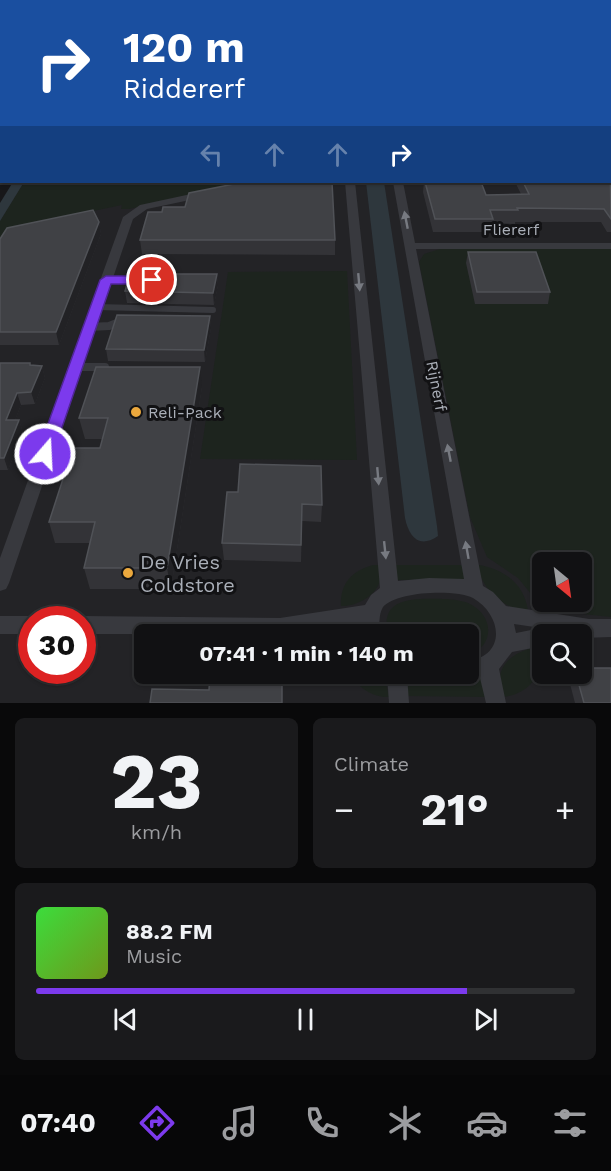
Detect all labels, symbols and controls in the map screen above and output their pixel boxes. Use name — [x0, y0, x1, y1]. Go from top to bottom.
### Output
text: 120 m — [123, 23, 245, 72]
icon: right — [24, 24, 102, 102]
text: Riddererf — [123, 73, 245, 105]
icon: left — [195, 138, 228, 171]
icon: ahead — [258, 138, 291, 171]
icon: ahead — [321, 138, 354, 171]
icon: right — [384, 138, 417, 171]
one-way arrow — [401, 210, 410, 229]
street label: Fliererf — [483, 220, 540, 239]
pin — [126, 254, 177, 305]
icon: arrive — [135, 263, 168, 296]
one-way arrow — [354, 272, 364, 291]
street label: Rijnerf — [422, 359, 451, 414]
place label: Reli-Pack — [148, 403, 222, 422]
marker: Reli-Pack — [129, 405, 143, 419]
position arrow — [13, 422, 77, 486]
one-way arrow — [444, 443, 453, 462]
one-way arrow — [373, 466, 383, 485]
one-way arrow — [380, 541, 390, 560]
one-way arrow — [462, 541, 471, 560]
place label: De Vries Coldstore — [140, 550, 235, 597]
north arrow — [532, 552, 592, 612]
map controls — [532, 552, 592, 684]
marker: De Vries Coldstore — [121, 566, 135, 580]
speed limit sign: 30 — [18, 606, 96, 684]
button: search — [532, 624, 592, 684]
text: 07:41 · 1 min · 140 m — [199, 641, 414, 666]
text: 23 — [110, 735, 203, 827]
text: Climate — [334, 752, 409, 776]
text: 21° — [420, 783, 489, 836]
text: − — [334, 790, 354, 829]
text: + — [555, 790, 575, 829]
text: km/h — [131, 820, 182, 844]
text: 88.2 FM — [126, 919, 213, 944]
text: Music — [126, 944, 182, 968]
icon: previous — [109, 1003, 142, 1036]
icon: pause — [289, 1003, 322, 1036]
icon: next — [469, 1003, 502, 1036]
icon: directions — [136, 1102, 178, 1144]
icon: music — [219, 1102, 261, 1144]
icon: phone — [301, 1102, 343, 1144]
icon: climate — [384, 1102, 426, 1144]
icon: car — [466, 1102, 508, 1144]
icon: filters — [549, 1102, 591, 1144]
text: 07:40 — [20, 1107, 96, 1139]

